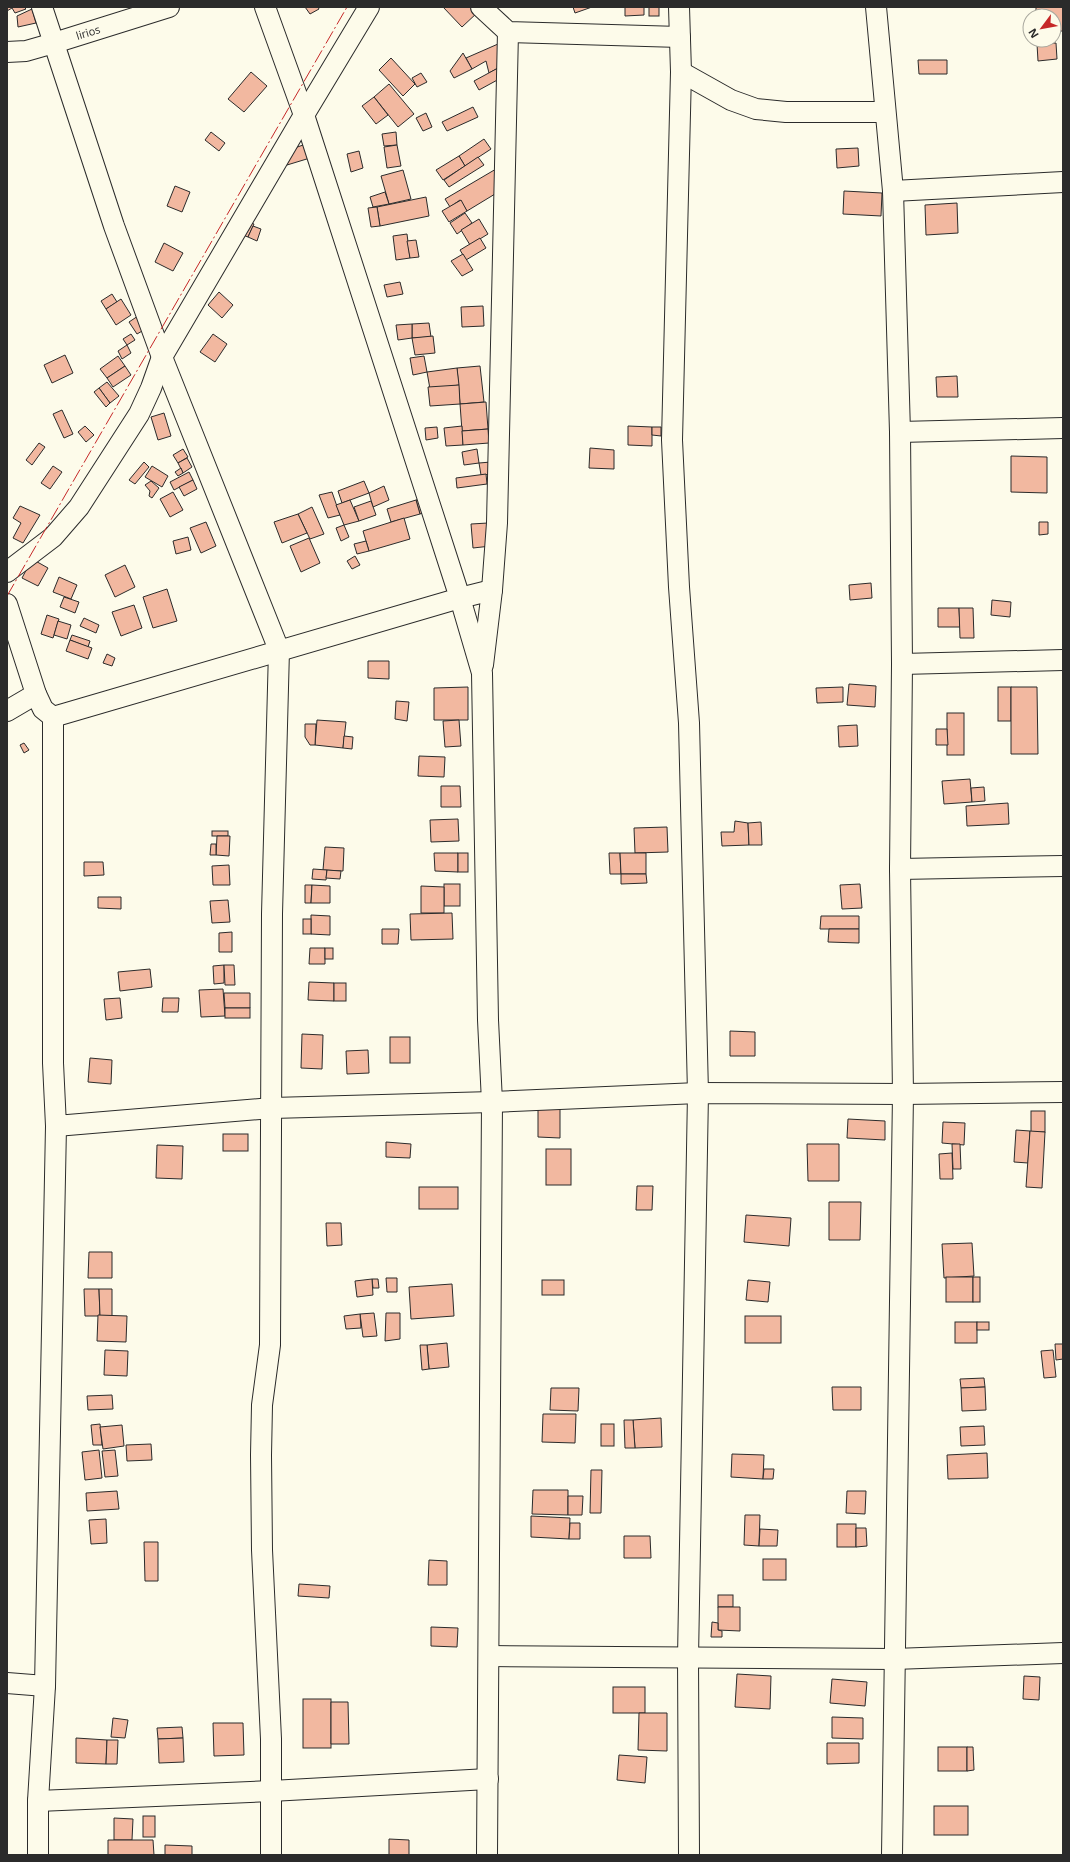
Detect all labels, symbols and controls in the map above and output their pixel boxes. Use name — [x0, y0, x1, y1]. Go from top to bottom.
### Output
north arrow — [1022, 8, 1062, 48]
street label: lirios — [74, 21, 102, 43]
text: N — [1024, 26, 1042, 41]

